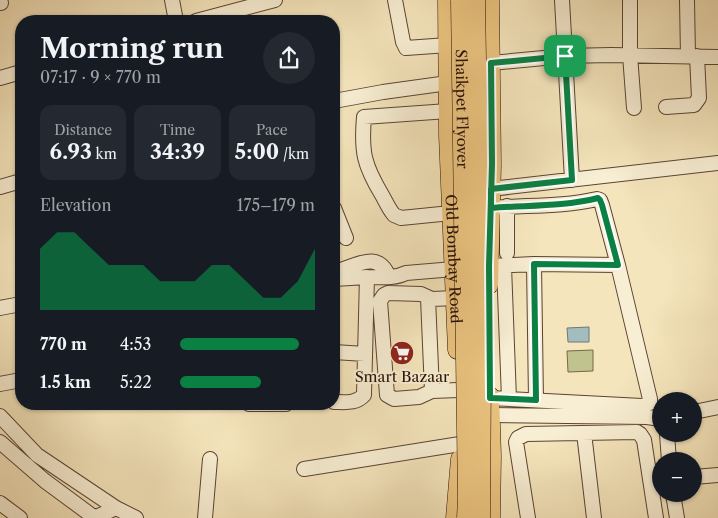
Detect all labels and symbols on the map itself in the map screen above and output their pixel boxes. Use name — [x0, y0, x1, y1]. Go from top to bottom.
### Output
pin — [544, 35, 586, 77]
street label: Shaikpet Flyover — [452, 49, 472, 170]
street label: Old Bombay Road — [441, 194, 466, 324]
supermarket icon: Smart Bazaar — [389, 340, 415, 366]
place label: Smart Bazaar — [355, 367, 450, 386]

